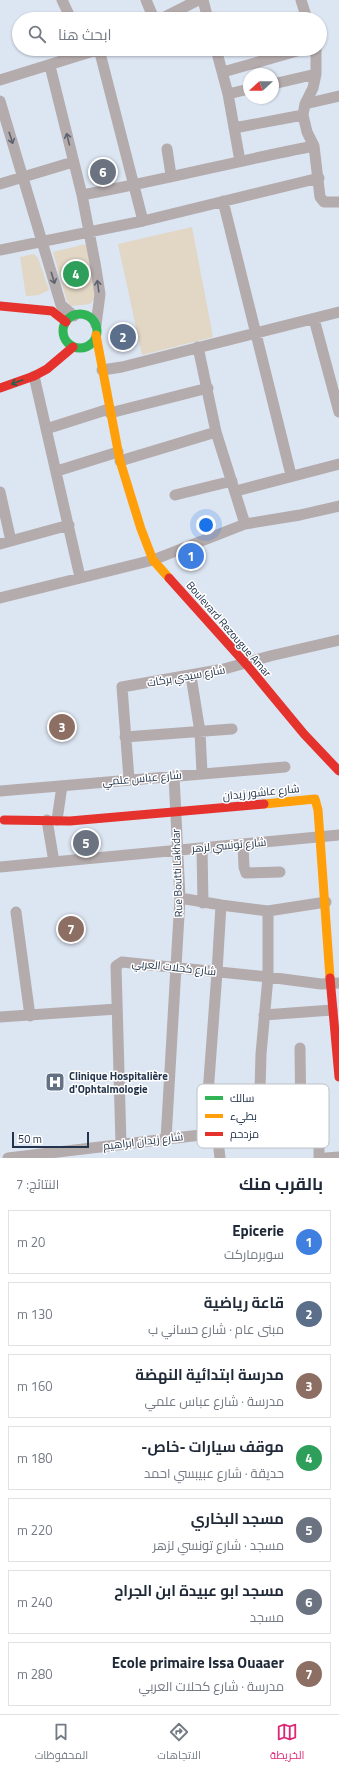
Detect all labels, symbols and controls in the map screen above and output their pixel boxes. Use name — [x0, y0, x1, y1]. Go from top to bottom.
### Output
search box — [12, 12, 327, 56]
icon: search — [26, 23, 48, 45]
text: ابحث هنا — [58, 23, 111, 46]
north arrow — [243, 68, 279, 104]
one-way arrow — [8, 131, 15, 144]
one-way arrow — [63, 133, 71, 146]
pin: 6 — [90, 157, 116, 187]
pin: 4 — [63, 259, 89, 289]
one-way arrow — [49, 271, 57, 283]
one-way arrow — [94, 280, 102, 293]
pin: 2 — [110, 322, 136, 352]
one-way arrow — [11, 379, 24, 386]
your location — [196, 515, 216, 535]
pin: 1 — [178, 541, 204, 571]
street label: Boulevard Rezougue Amar — [183, 578, 275, 681]
street label: شارع سيدي بركات — [146, 661, 227, 692]
pin: 3 — [49, 712, 75, 742]
street label: شارع عباس علمي — [102, 767, 182, 790]
street label: شارع عاشور زيدان — [222, 780, 300, 804]
pin: 5 — [73, 828, 99, 858]
street label: Rue Boutti Lakhdar — [167, 828, 187, 918]
street label: شارع تونسي لزهر — [190, 834, 267, 856]
pin: 7 — [58, 914, 84, 944]
street label: شارع كحلات العربي — [131, 955, 217, 980]
place label: Clinique Hospitalière d'Ophtalmologie — [69, 1068, 168, 1097]
hospital icon: Clinique Hospitalière d'Ophtalmologie — [44, 1071, 66, 1093]
legend — [197, 1084, 329, 1148]
text: سالك — [230, 1090, 254, 1106]
text: بطيء — [230, 1108, 257, 1125]
text: مزدحم — [230, 1126, 259, 1142]
street label: شارع زيدان ابراهيم — [102, 1128, 184, 1154]
scale bar — [12, 1130, 89, 1149]
text: 50 m — [18, 1131, 42, 1147]
text: بالقرب منك — [239, 1171, 323, 1197]
text: النتائج: 7 — [16, 1174, 59, 1194]
text: Epicerie — [232, 1219, 284, 1242]
text: 20 m — [17, 1232, 45, 1252]
text: 1 — [305, 1232, 313, 1252]
text: سوبرماركت — [224, 1244, 284, 1264]
text: قاعة رياضية — [204, 1291, 284, 1314]
text: 130 m — [17, 1304, 53, 1324]
text: 2 — [305, 1304, 313, 1324]
text: مبنى عام · شارع حساني ب — [148, 1319, 284, 1339]
text: مدرسة ابتدائية النهضة — [135, 1363, 284, 1386]
text: 160 m — [17, 1376, 53, 1396]
text: 3 — [305, 1376, 313, 1396]
text: مدرسة · شارع عباس علمي — [145, 1391, 284, 1411]
text: موقف سيارات -خاص- — [141, 1435, 284, 1458]
text: 180 m — [17, 1448, 53, 1468]
text: 4 — [305, 1448, 313, 1468]
text: حديقة · شارع عبيبسي احمد — [144, 1463, 284, 1483]
text: مسجد البخاري — [191, 1507, 284, 1530]
text: 220 m — [17, 1520, 53, 1540]
text: 5 — [305, 1520, 313, 1540]
text: مسجد · شارع تونسي لزهر — [153, 1535, 284, 1555]
text: مسجد ابو عبيدة ابن الجراح — [114, 1579, 284, 1602]
text: 240 m — [17, 1592, 53, 1612]
text: 6 — [305, 1592, 313, 1612]
text: مسجد — [250, 1607, 284, 1627]
text: Ecole primaire Issa Ouaaer — [112, 1651, 284, 1674]
text: 280 m — [17, 1664, 53, 1684]
text: 7 — [305, 1664, 313, 1684]
text: مدرسة · شارع كحلات العربي — [138, 1676, 284, 1696]
tab: المحفوظات — [35, 1721, 88, 1765]
tab: الاتجاهات — [157, 1721, 201, 1765]
tab: الخريطة — [270, 1721, 304, 1765]

